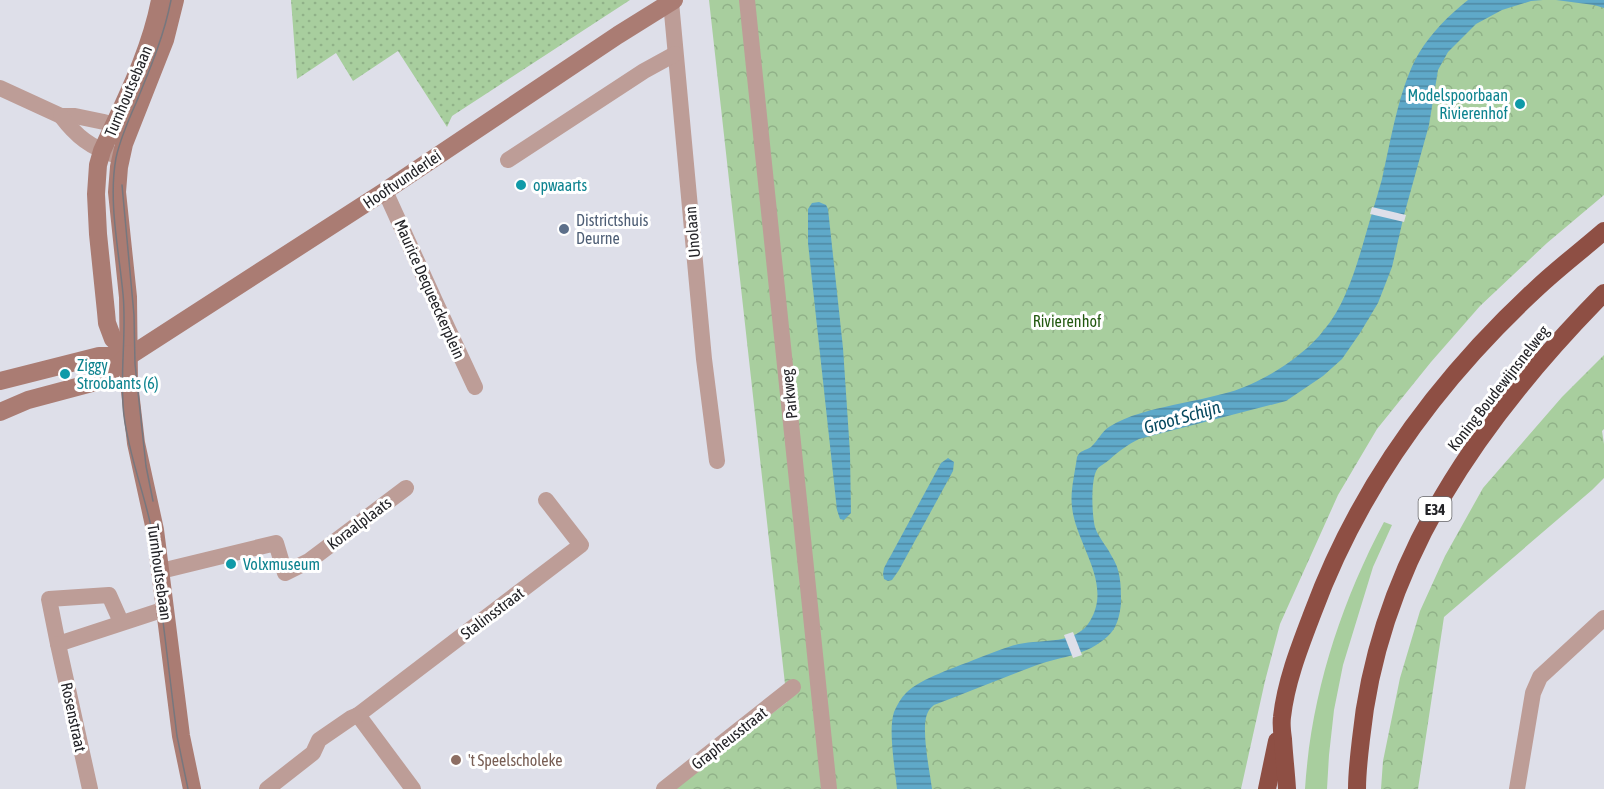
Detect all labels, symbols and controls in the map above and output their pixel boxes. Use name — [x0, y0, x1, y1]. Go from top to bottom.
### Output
street label: Turnhoutsebaan — [101, 43, 155, 139]
place label: Modelspoorbaan Rivierenhof — [1407, 86, 1509, 122]
marker: Modelspoorbaan Rivierenhof — [1513, 97, 1527, 111]
street label: Hooftvunderlei — [360, 146, 444, 212]
place label: opwaarts — [533, 176, 587, 195]
marker: opwaarts — [514, 178, 528, 192]
street label: Unolaan — [681, 206, 703, 258]
place label: Districtshuis Deurne — [576, 211, 649, 247]
street label: Maurice Dequeeckerplein — [390, 217, 469, 362]
marker: Districtshuis Deurne — [557, 222, 571, 236]
park label: Rivierenhof — [1033, 312, 1102, 330]
street label: Koning Boudewijnsnelweg — [1444, 322, 1553, 455]
place label: Ziggy Stroobants (6) — [77, 356, 159, 393]
marker: Ziggy Stroobants (6) — [58, 367, 72, 381]
street label: Parkweg — [777, 368, 802, 420]
water label: Groot Schijn — [1141, 396, 1223, 438]
street label: Koraalplaats — [323, 493, 395, 554]
road number: E34 — [1418, 497, 1452, 521]
street label: Turnhoutsebaan — [144, 523, 176, 621]
place label: Volxmuseum — [243, 555, 320, 573]
marker: Volxmuseum — [224, 557, 238, 571]
street label: Stalinsstraat — [457, 583, 527, 643]
street label: Rosenstraat — [58, 681, 90, 754]
street label: Grapheusstraat — [688, 703, 771, 774]
place label: 't Speelscholeke — [468, 751, 563, 770]
marker: 't Speelscholeke — [449, 753, 463, 767]

